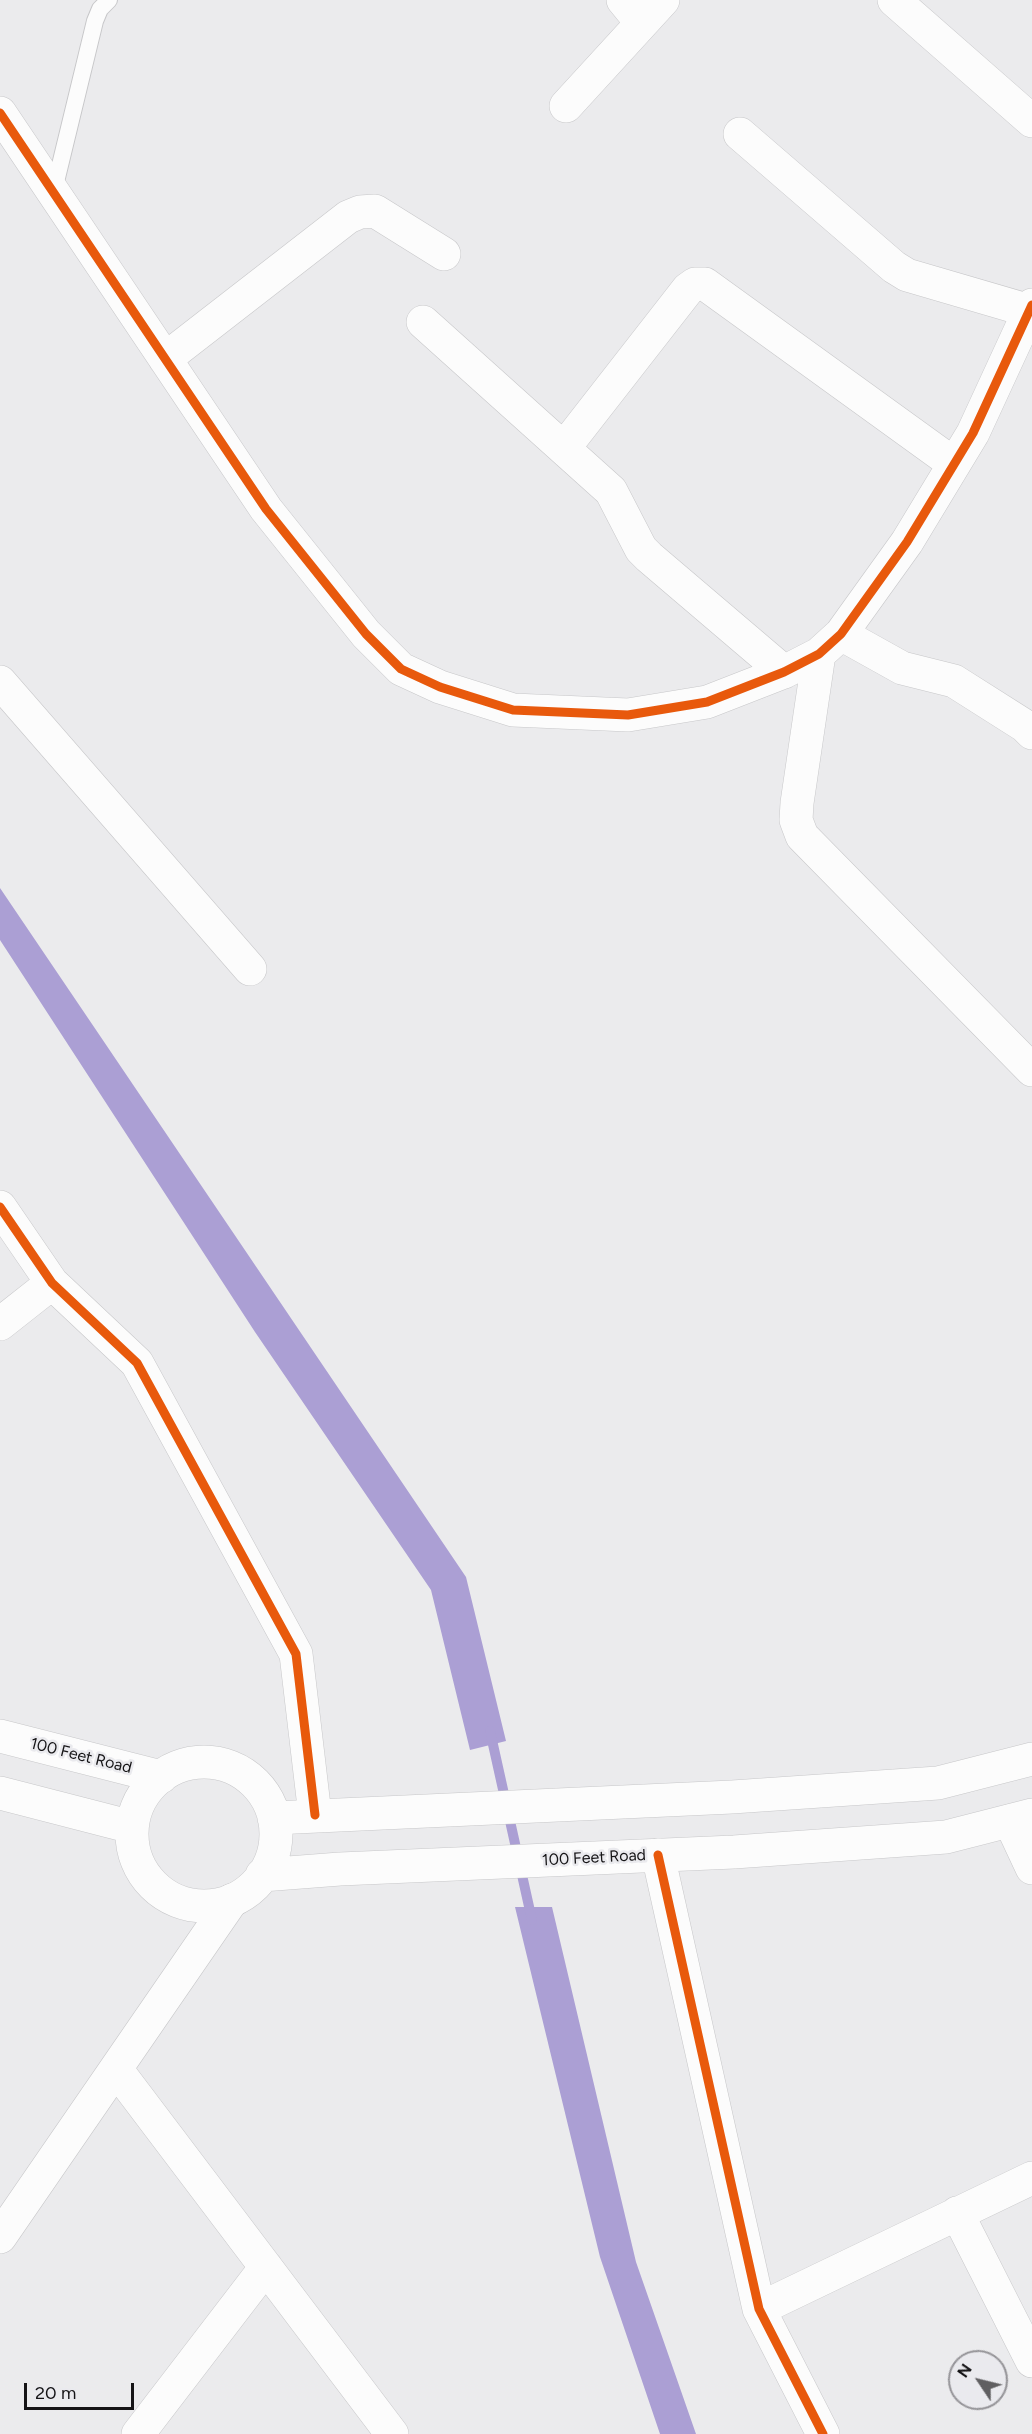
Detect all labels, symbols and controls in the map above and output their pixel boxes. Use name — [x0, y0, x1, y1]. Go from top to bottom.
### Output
street label: 100 Feet Road — [28, 1734, 134, 1778]
street label: 100 Feet Road — [542, 1846, 646, 1870]
north arrow — [948, 2350, 1008, 2410]
text: N — [953, 2360, 976, 2381]
scale bar — [27, 2371, 136, 2409]
text: 20 m — [35, 2382, 76, 2404]

